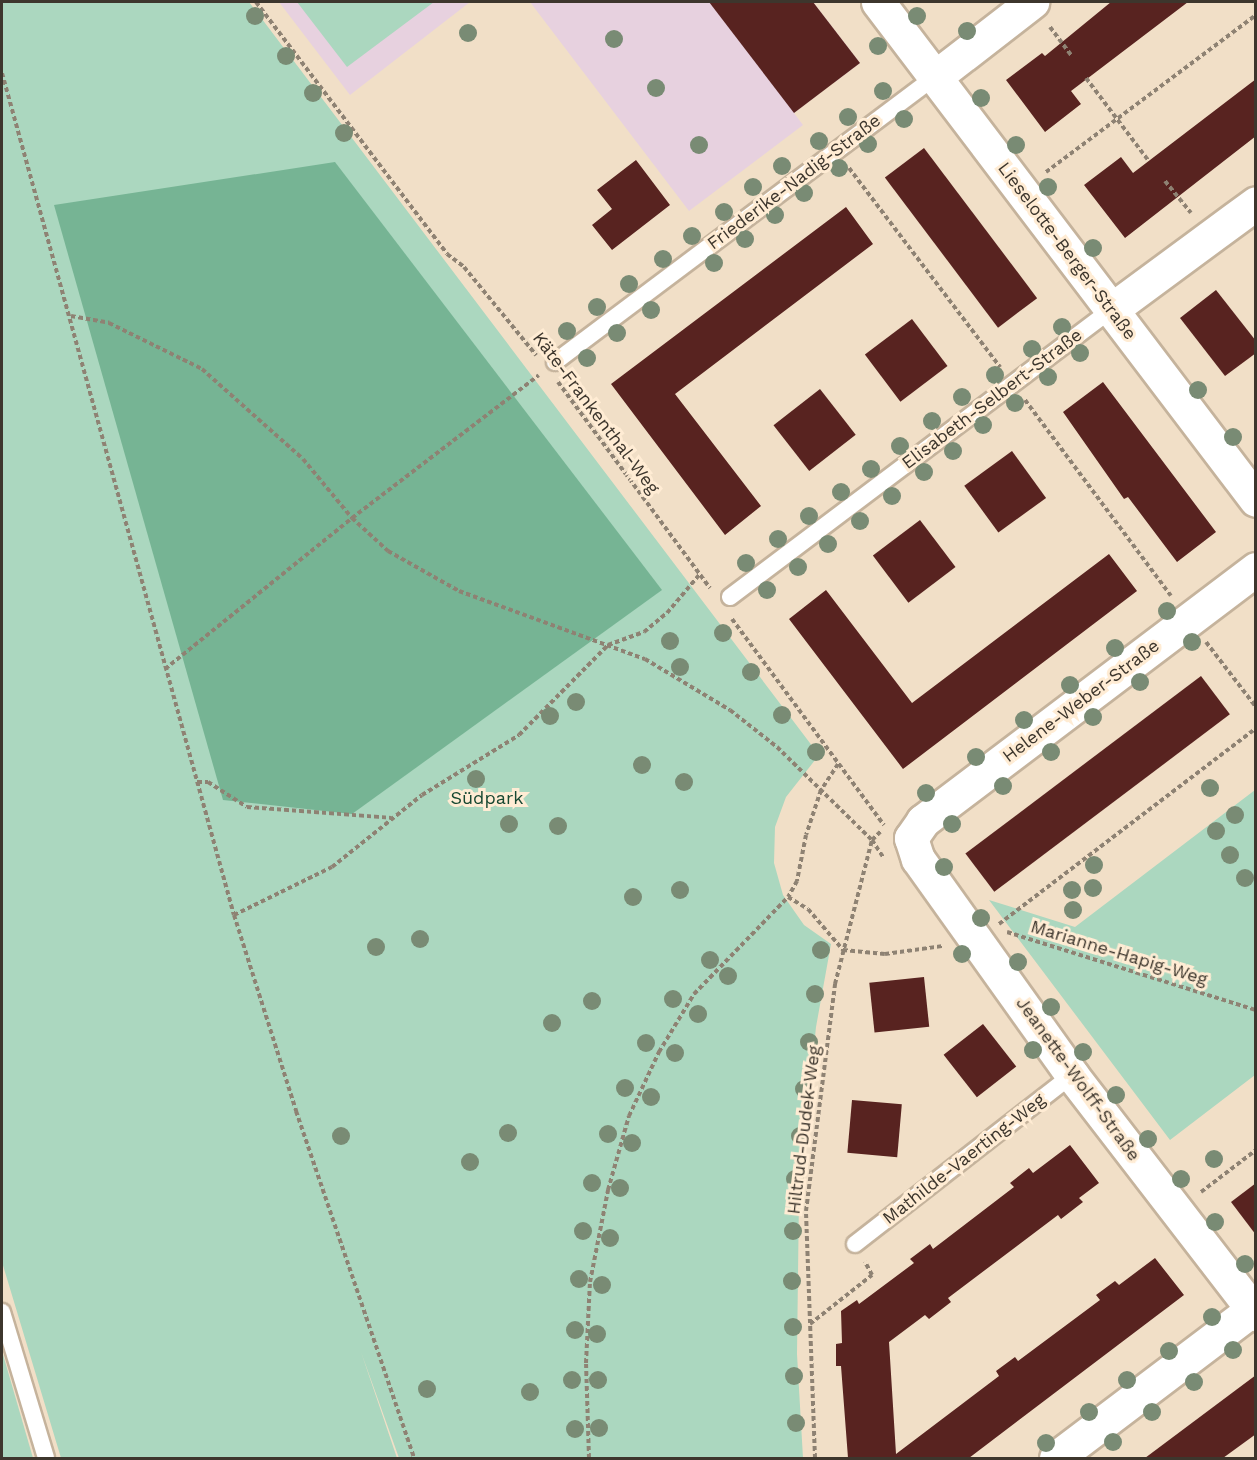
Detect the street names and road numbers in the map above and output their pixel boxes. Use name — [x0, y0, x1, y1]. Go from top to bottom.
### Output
street label: Friederike-Nadig-Straße — [703, 110, 885, 254]
street label: Lieselotte-Berger-Straße — [993, 158, 1141, 344]
street label: Elisabeth-Selbert-Straße — [898, 324, 1086, 474]
street label: Käte-Frankenthal-Weg — [528, 328, 664, 498]
street label: Helene-Weber-Straße — [998, 635, 1164, 767]
street label: Marianne-Hapig-Weg — [1028, 916, 1210, 990]
street label: Jeanette-Wolff-Straße — [1011, 993, 1145, 1165]
street label: Hiltrud-Dudek-Weg — [783, 1044, 825, 1216]
street label: Mathilde-Vaerting-Weg — [878, 1089, 1050, 1229]

